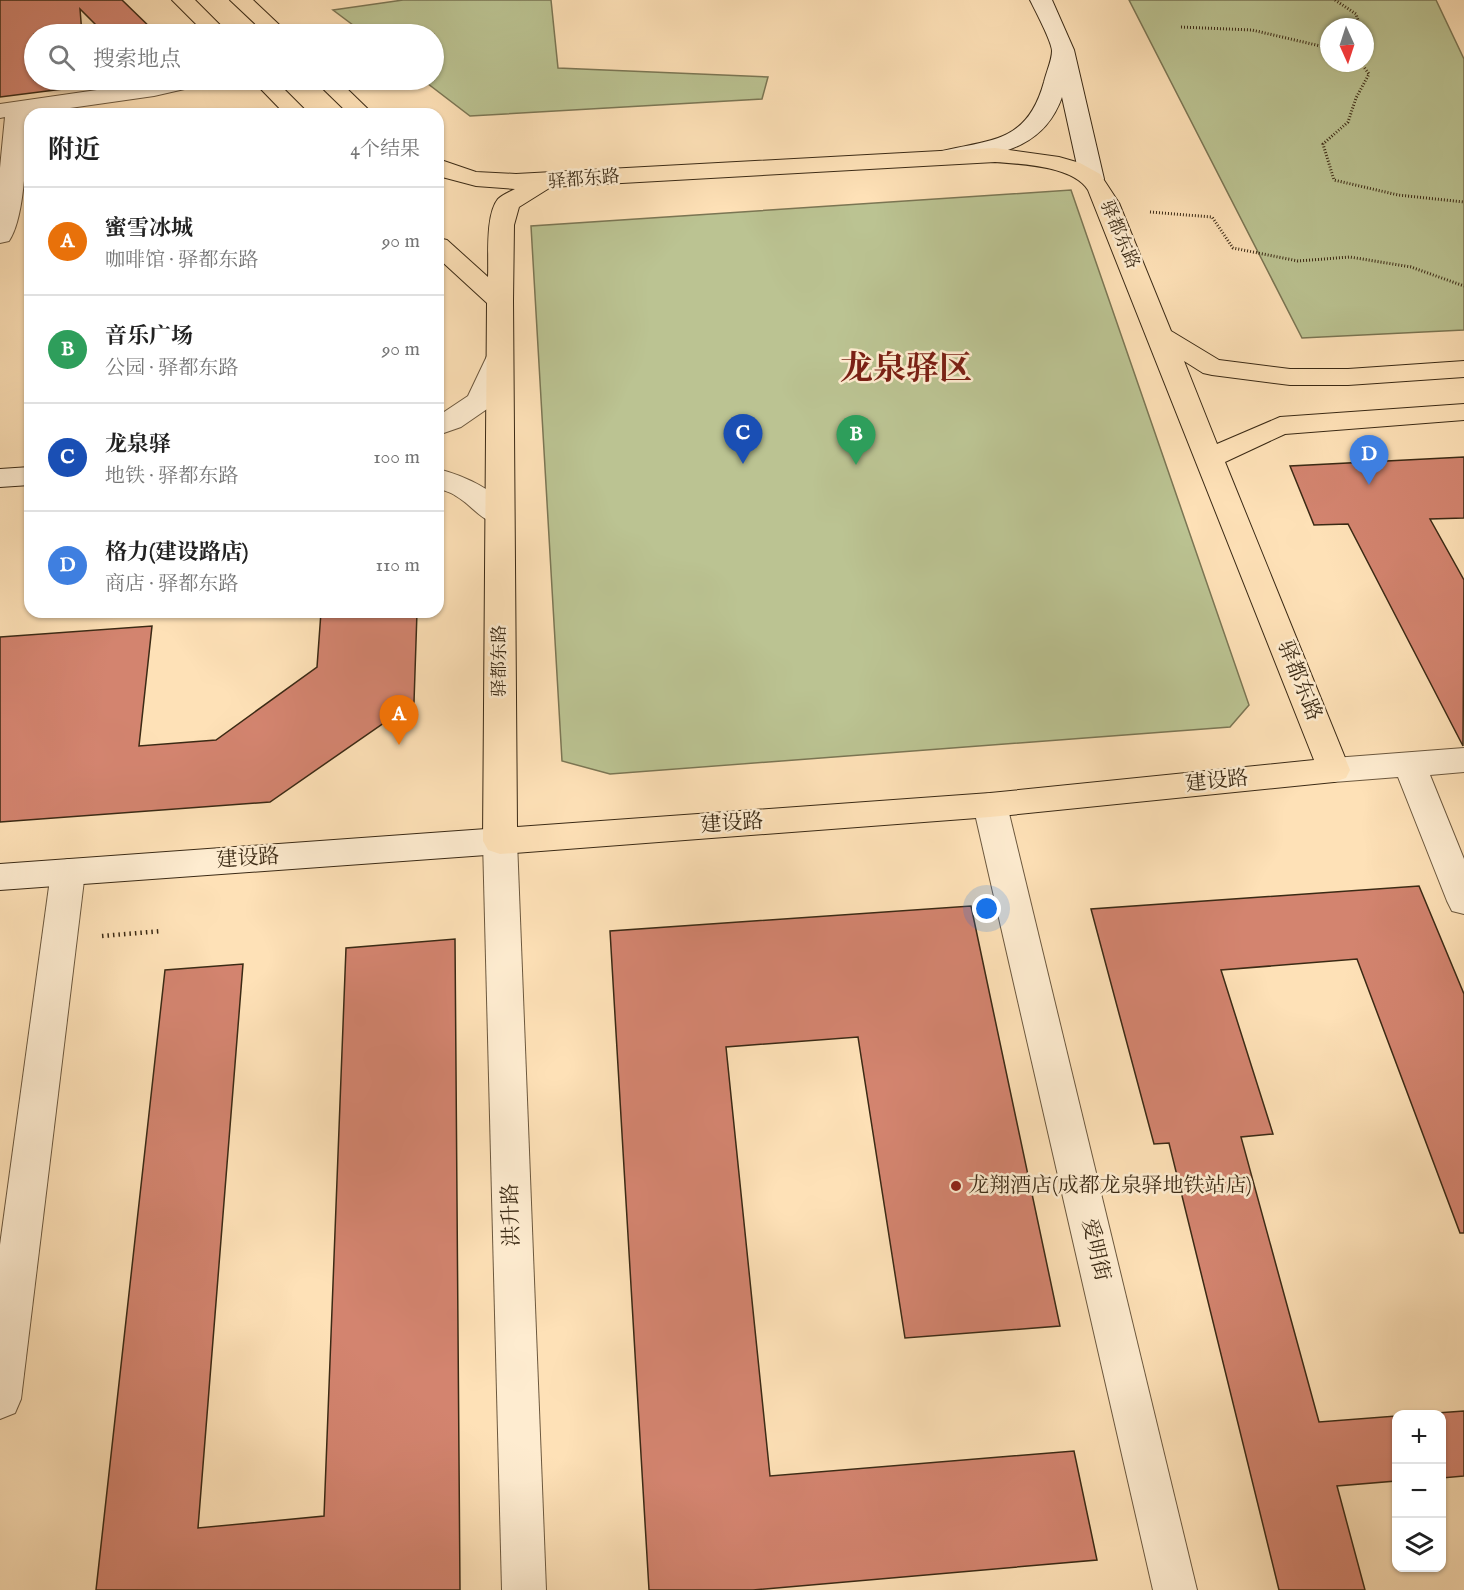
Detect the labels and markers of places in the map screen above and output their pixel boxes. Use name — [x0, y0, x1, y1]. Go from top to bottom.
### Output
pin: C — [724, 414, 762, 464]
pin: B — [836, 416, 876, 465]
pin: D — [1350, 436, 1388, 485]
pin: A — [380, 696, 418, 745]
place label: 龙翔酒店(成都龙泉驿地铁站店) — [968, 1173, 1252, 1200]
marker: 龙翔酒店(成都龙泉驿地铁站店) — [949, 1179, 963, 1193]

